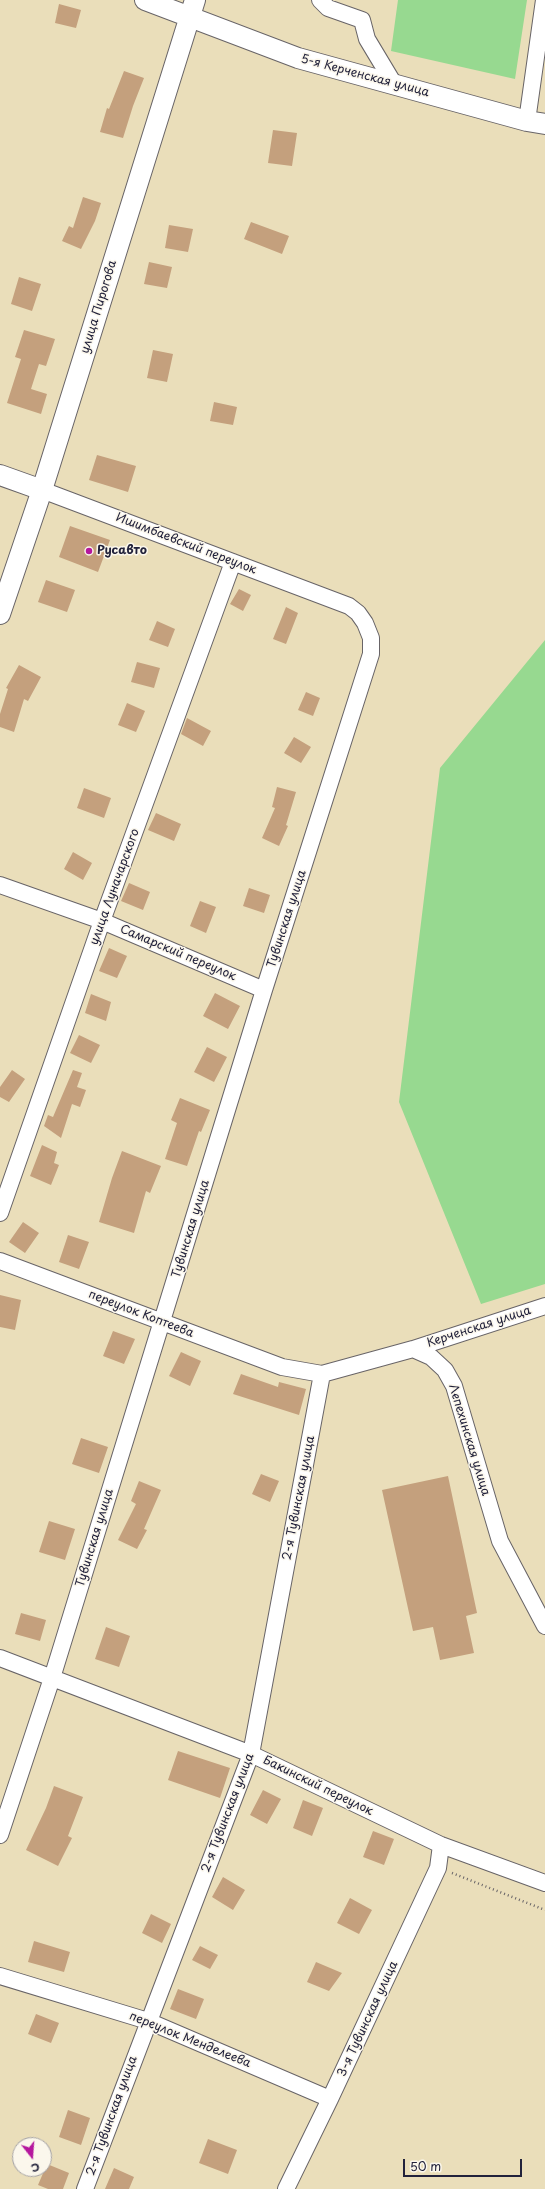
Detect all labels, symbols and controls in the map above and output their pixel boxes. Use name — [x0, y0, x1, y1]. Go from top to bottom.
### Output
street label: 5-я Керченская улица — [299, 52, 431, 100]
street label: улица Пирогова — [78, 259, 120, 355]
street label: Ишимбаевский переулок — [113, 510, 259, 578]
place label: Русавто — [97, 544, 147, 558]
marker: Русавто — [84, 546, 94, 556]
street label: улица Луначарского — [87, 827, 143, 947]
street label: Тувинская улица — [264, 868, 310, 970]
street label: Самарский переулок — [118, 922, 238, 984]
street label: Тувинская улица — [169, 1178, 213, 1280]
street label: переулок Коптеева — [86, 1287, 196, 1341]
street label: Керченская улица — [425, 1303, 533, 1351]
street label: Лепехинская улица — [445, 1382, 493, 1498]
street label: 2-я Тувинская улица — [280, 1435, 318, 1561]
street label: Тувинская улица — [73, 1487, 117, 1589]
street label: 2-я Тувинская улица — [199, 1751, 257, 1875]
street label: Бакинский переулок — [261, 1753, 375, 1819]
street label: 3-я Тувинская улица — [335, 1959, 401, 2079]
street label: переулок Менделеева — [127, 2009, 253, 2071]
street label: 2-я Тувинская улица — [84, 2054, 140, 2178]
north arrow — [12, 2137, 52, 2177]
scale bar — [405, 2151, 524, 2177]
text: 50 m — [410, 2157, 441, 2175]
text: С — [29, 2159, 42, 2177]

